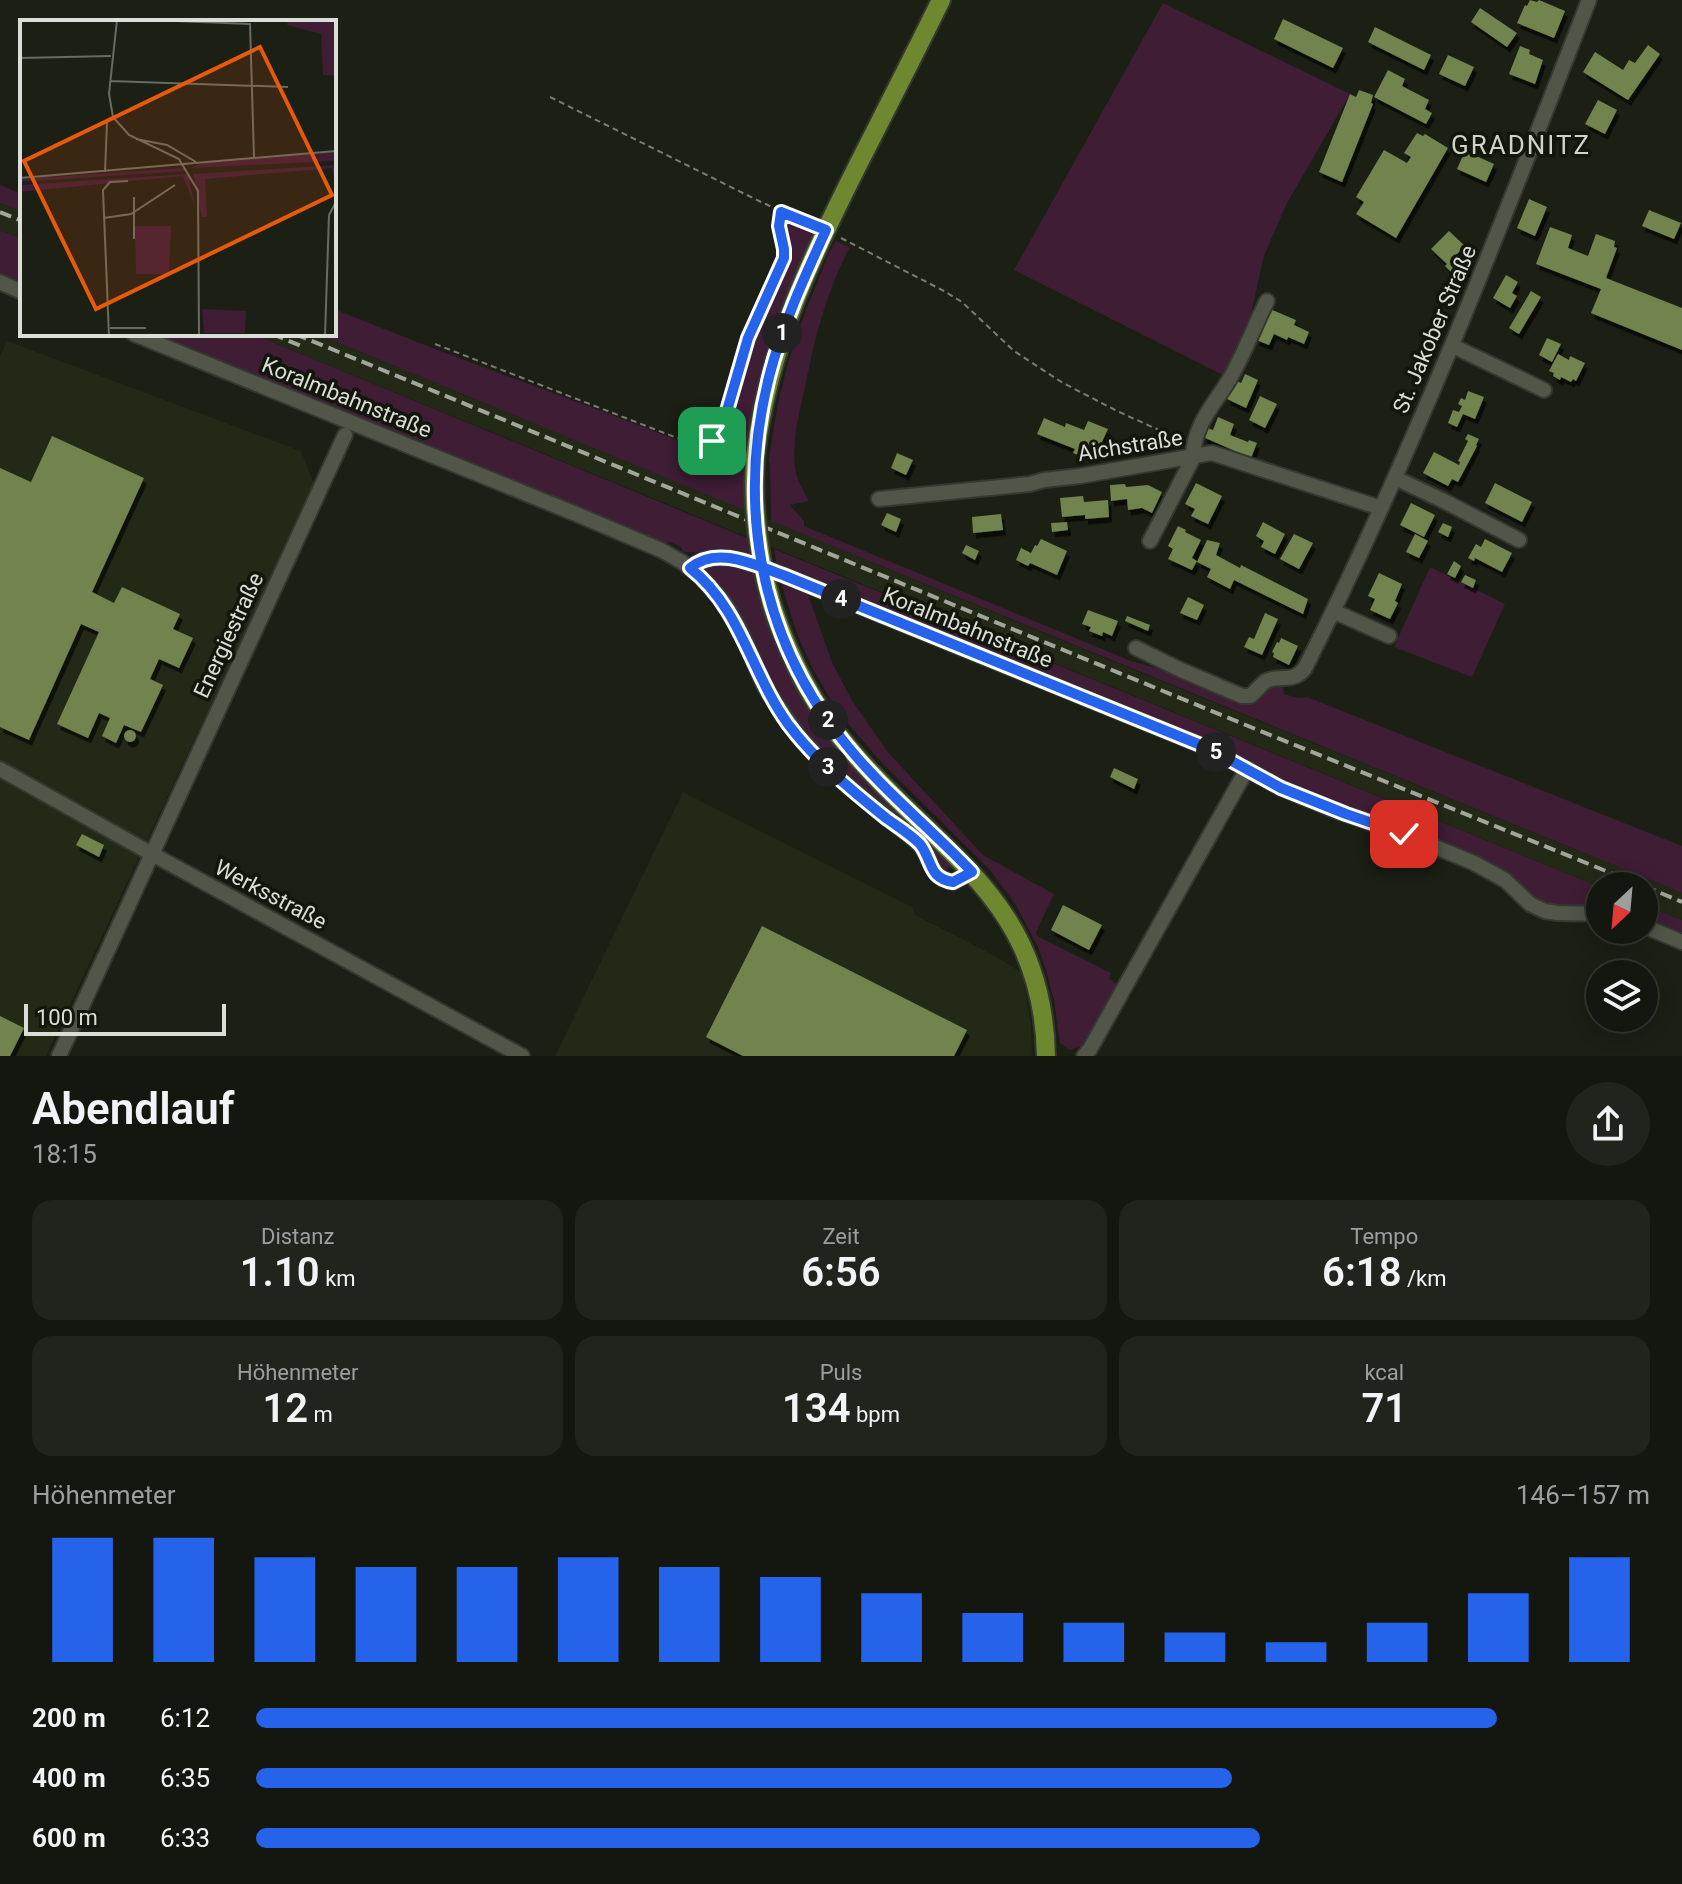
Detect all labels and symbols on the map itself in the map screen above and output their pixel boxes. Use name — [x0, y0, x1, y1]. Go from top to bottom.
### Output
inset map — [20, 20, 336, 336]
district label: GRADNITZ — [1451, 130, 1591, 160]
street label: St. Jakober Straße — [1388, 241, 1481, 417]
pin: 1 — [762, 313, 802, 353]
street label: Koralmbahnstraße — [258, 352, 435, 443]
pin — [678, 407, 746, 475]
street label: Aichstraße — [1076, 425, 1184, 466]
street label: Energiestraße — [189, 569, 268, 702]
pin: 4 — [821, 579, 861, 619]
street label: Koralmbahnstraße — [879, 582, 1056, 673]
pin: 2 — [808, 700, 848, 740]
pin: 5 — [1196, 732, 1236, 772]
pin: 3 — [808, 747, 848, 787]
pin — [1370, 800, 1438, 868]
street label: Werksstraße — [211, 855, 331, 934]
north arrow — [1586, 872, 1658, 944]
scale bar — [24, 1000, 226, 1036]

